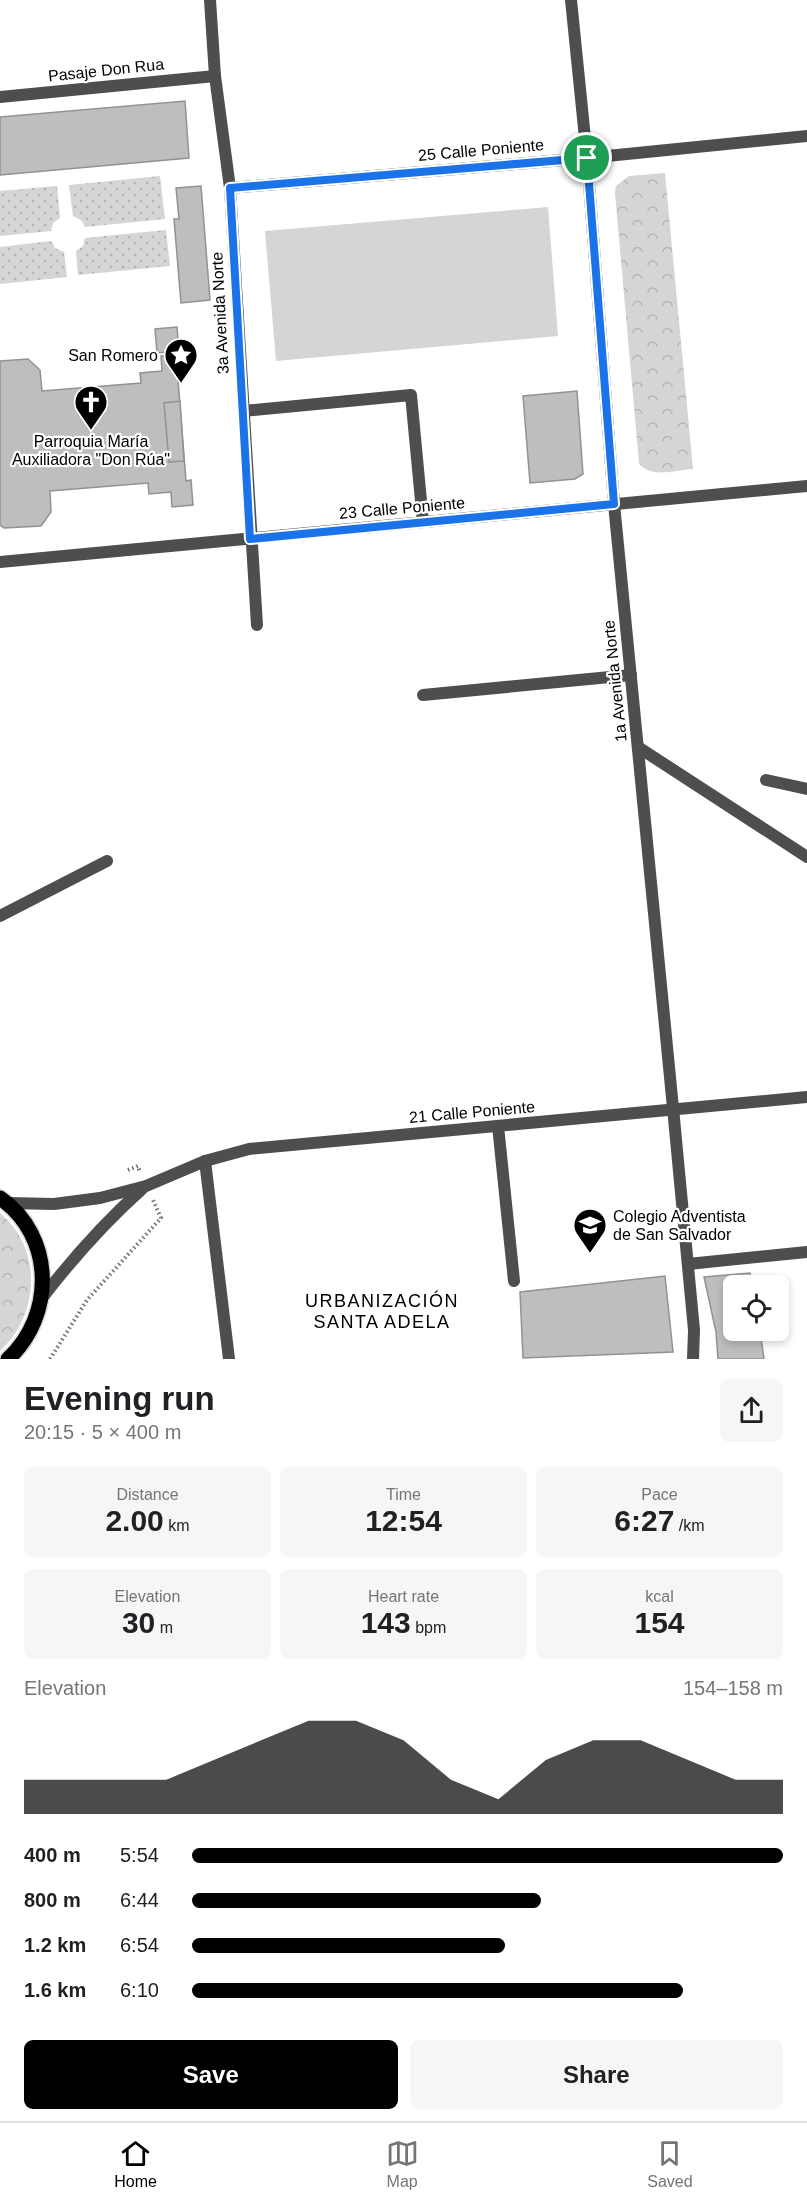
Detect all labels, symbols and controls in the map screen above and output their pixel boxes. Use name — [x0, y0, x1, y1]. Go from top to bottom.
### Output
street label: Pasaje Don Rua — [47, 55, 165, 85]
pin — [561, 132, 612, 183]
street label: 25 Calle Poniente — [417, 136, 545, 164]
icon: arrive — [570, 141, 603, 174]
street label: 3a Avenida Norte — [208, 251, 232, 375]
place icon: San Romero — [163, 337, 199, 384]
place label: San Romero — [68, 347, 158, 364]
church icon: Parroquia María Auxiliadora "Don Rúa" — [73, 384, 109, 431]
place label: Parroquia María Auxiliadora "Don Rúa" — [12, 433, 170, 468]
street label: 23 Calle Poniente — [338, 494, 466, 522]
street label: 1a Avenida Norte — [600, 619, 630, 743]
street label: 21 Calle Poniente — [408, 1098, 536, 1126]
school or university icon: Colegio Adventista de San Salvador — [572, 1207, 608, 1254]
place label: Colegio Adventista de San Salvador — [613, 1208, 746, 1243]
map controls — [723, 1275, 789, 1341]
button: locate — [723, 1275, 789, 1341]
district label: URBANIZACIÓN SANTA ADELA — [305, 1290, 459, 1332]
button: share — [720, 1379, 783, 1442]
text: Evening run — [24, 1380, 215, 1417]
text: 20:15 · 5 × 400 m — [24, 1421, 181, 1443]
text: Distance — [116, 1486, 179, 1503]
text: Time — [386, 1486, 421, 1503]
text: Pace — [641, 1486, 678, 1503]
text: 2.00 — [105, 1504, 164, 1537]
text: 12:54 — [365, 1504, 442, 1537]
text: 6:27 — [614, 1504, 674, 1537]
text: km — [164, 1517, 190, 1534]
text: /km — [674, 1517, 705, 1534]
text: Elevation — [115, 1588, 180, 1605]
text: Heart rate — [368, 1588, 439, 1605]
text: kcal — [645, 1588, 674, 1605]
text: 30 — [122, 1606, 155, 1639]
text: 143 — [361, 1606, 411, 1639]
text: 154 — [634, 1606, 685, 1639]
text: m — [155, 1619, 173, 1636]
text: bpm — [411, 1619, 446, 1636]
text: Elevation — [24, 1677, 106, 1699]
text: 154–158 m — [683, 1677, 783, 1699]
text: 400 m — [24, 1844, 81, 1866]
text: 5:54 — [120, 1844, 159, 1866]
text: 800 m — [24, 1889, 81, 1911]
text: 6:44 — [120, 1889, 159, 1911]
text: 1.2 km — [24, 1934, 86, 1956]
text: 6:54 — [120, 1934, 159, 1956]
text: 1.6 km — [24, 1979, 86, 2001]
text: 6:10 — [120, 1979, 159, 2001]
button: Save — [24, 2040, 398, 2109]
button: Share — [410, 2040, 783, 2109]
tab: Home — [114, 2137, 157, 2191]
tab: Map — [386, 2137, 419, 2191]
tab: Saved — [647, 2137, 693, 2191]

